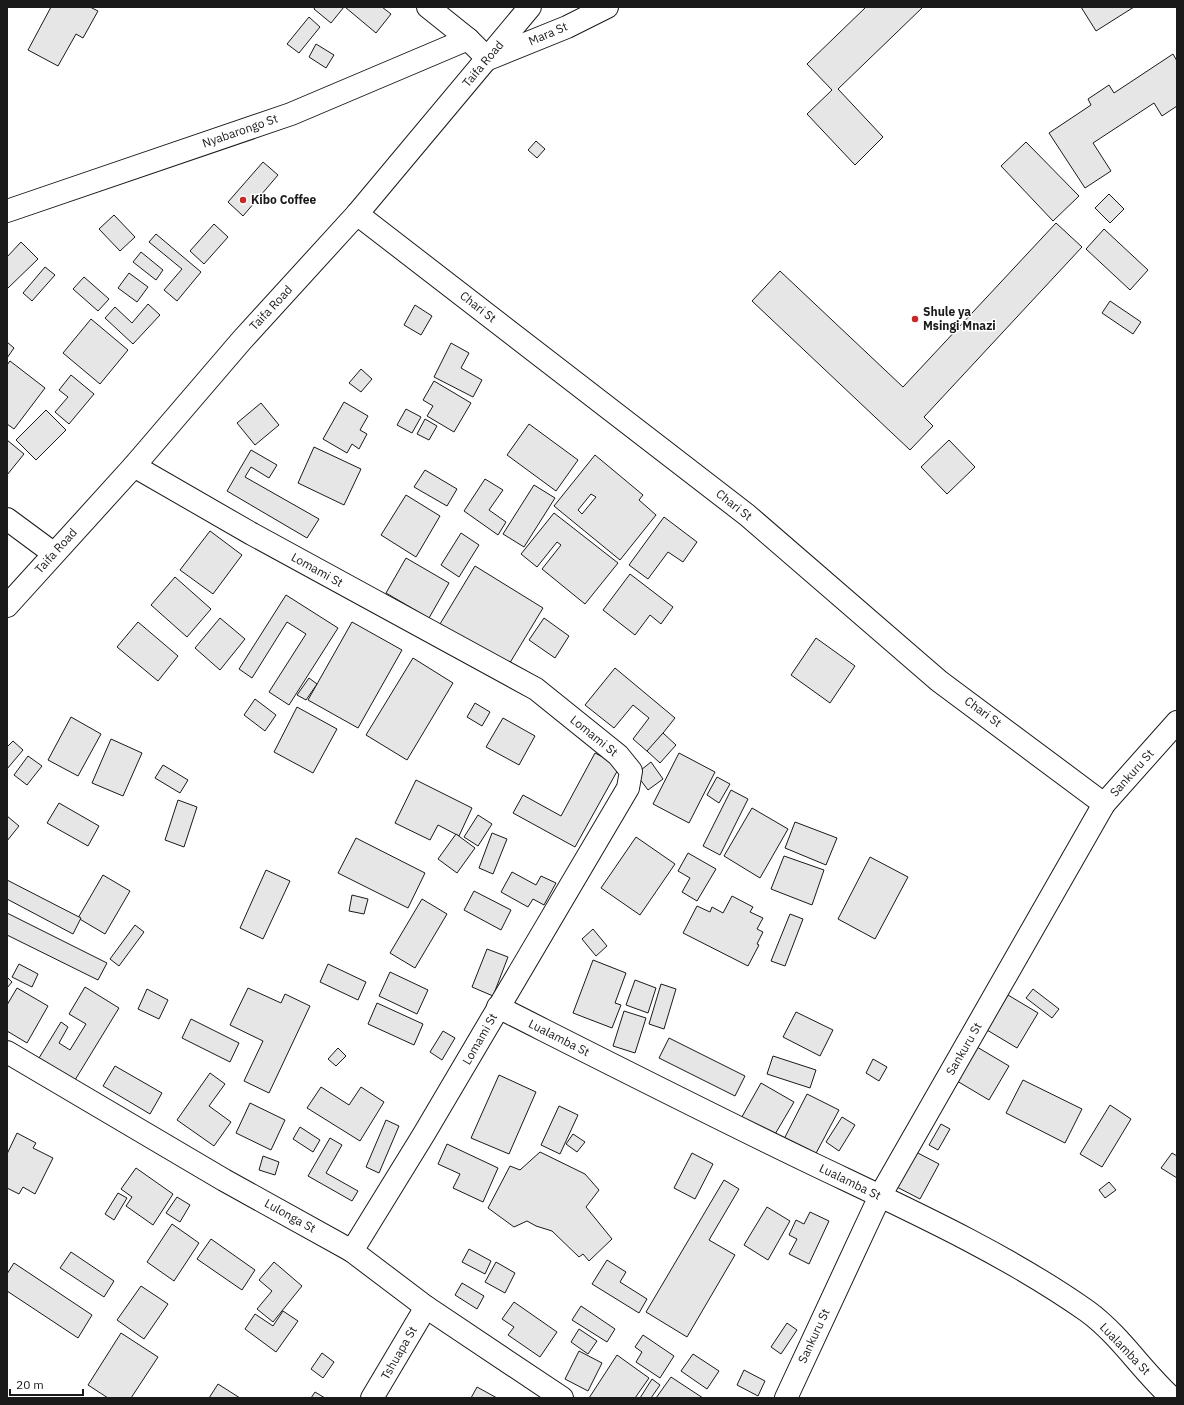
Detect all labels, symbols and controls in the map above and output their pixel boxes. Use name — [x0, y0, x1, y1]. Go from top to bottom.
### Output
street label: Mara St — [526, 19, 570, 48]
street label: Taifa Road — [459, 37, 506, 90]
street label: Nyabarongo St — [200, 111, 280, 150]
place label: Kibo Coffee — [251, 192, 317, 207]
marker: Kibo Coffee — [238, 195, 248, 205]
street label: Taifa Road — [246, 282, 295, 333]
street label: Chari St — [457, 288, 500, 325]
place label: Shule ya Msingi Mnazi — [923, 304, 996, 333]
marker: Shule ya Msingi Mnazi — [910, 314, 920, 324]
street label: Chari St — [713, 486, 756, 523]
street label: Taifa Road — [31, 525, 80, 577]
street label: Lomami St — [289, 549, 346, 590]
street label: Chari St — [962, 693, 1005, 730]
street label: Lomami St — [567, 712, 621, 759]
street label: Sankuru St — [1106, 746, 1157, 799]
street label: Lomami St — [459, 1010, 500, 1067]
street label: Lualamba St — [526, 1016, 592, 1059]
street label: Sankuru St — [942, 1020, 985, 1078]
street label: Lualamba St — [817, 1160, 883, 1203]
street label: Lulonga St — [262, 1195, 318, 1236]
street label: Sankuru St — [794, 1306, 833, 1365]
street label: Lualamba St — [1097, 1319, 1154, 1378]
street label: Tshuapa St — [377, 1323, 420, 1382]
scale bar — [10, 1371, 83, 1397]
text: 20 m — [16, 1377, 44, 1392]

